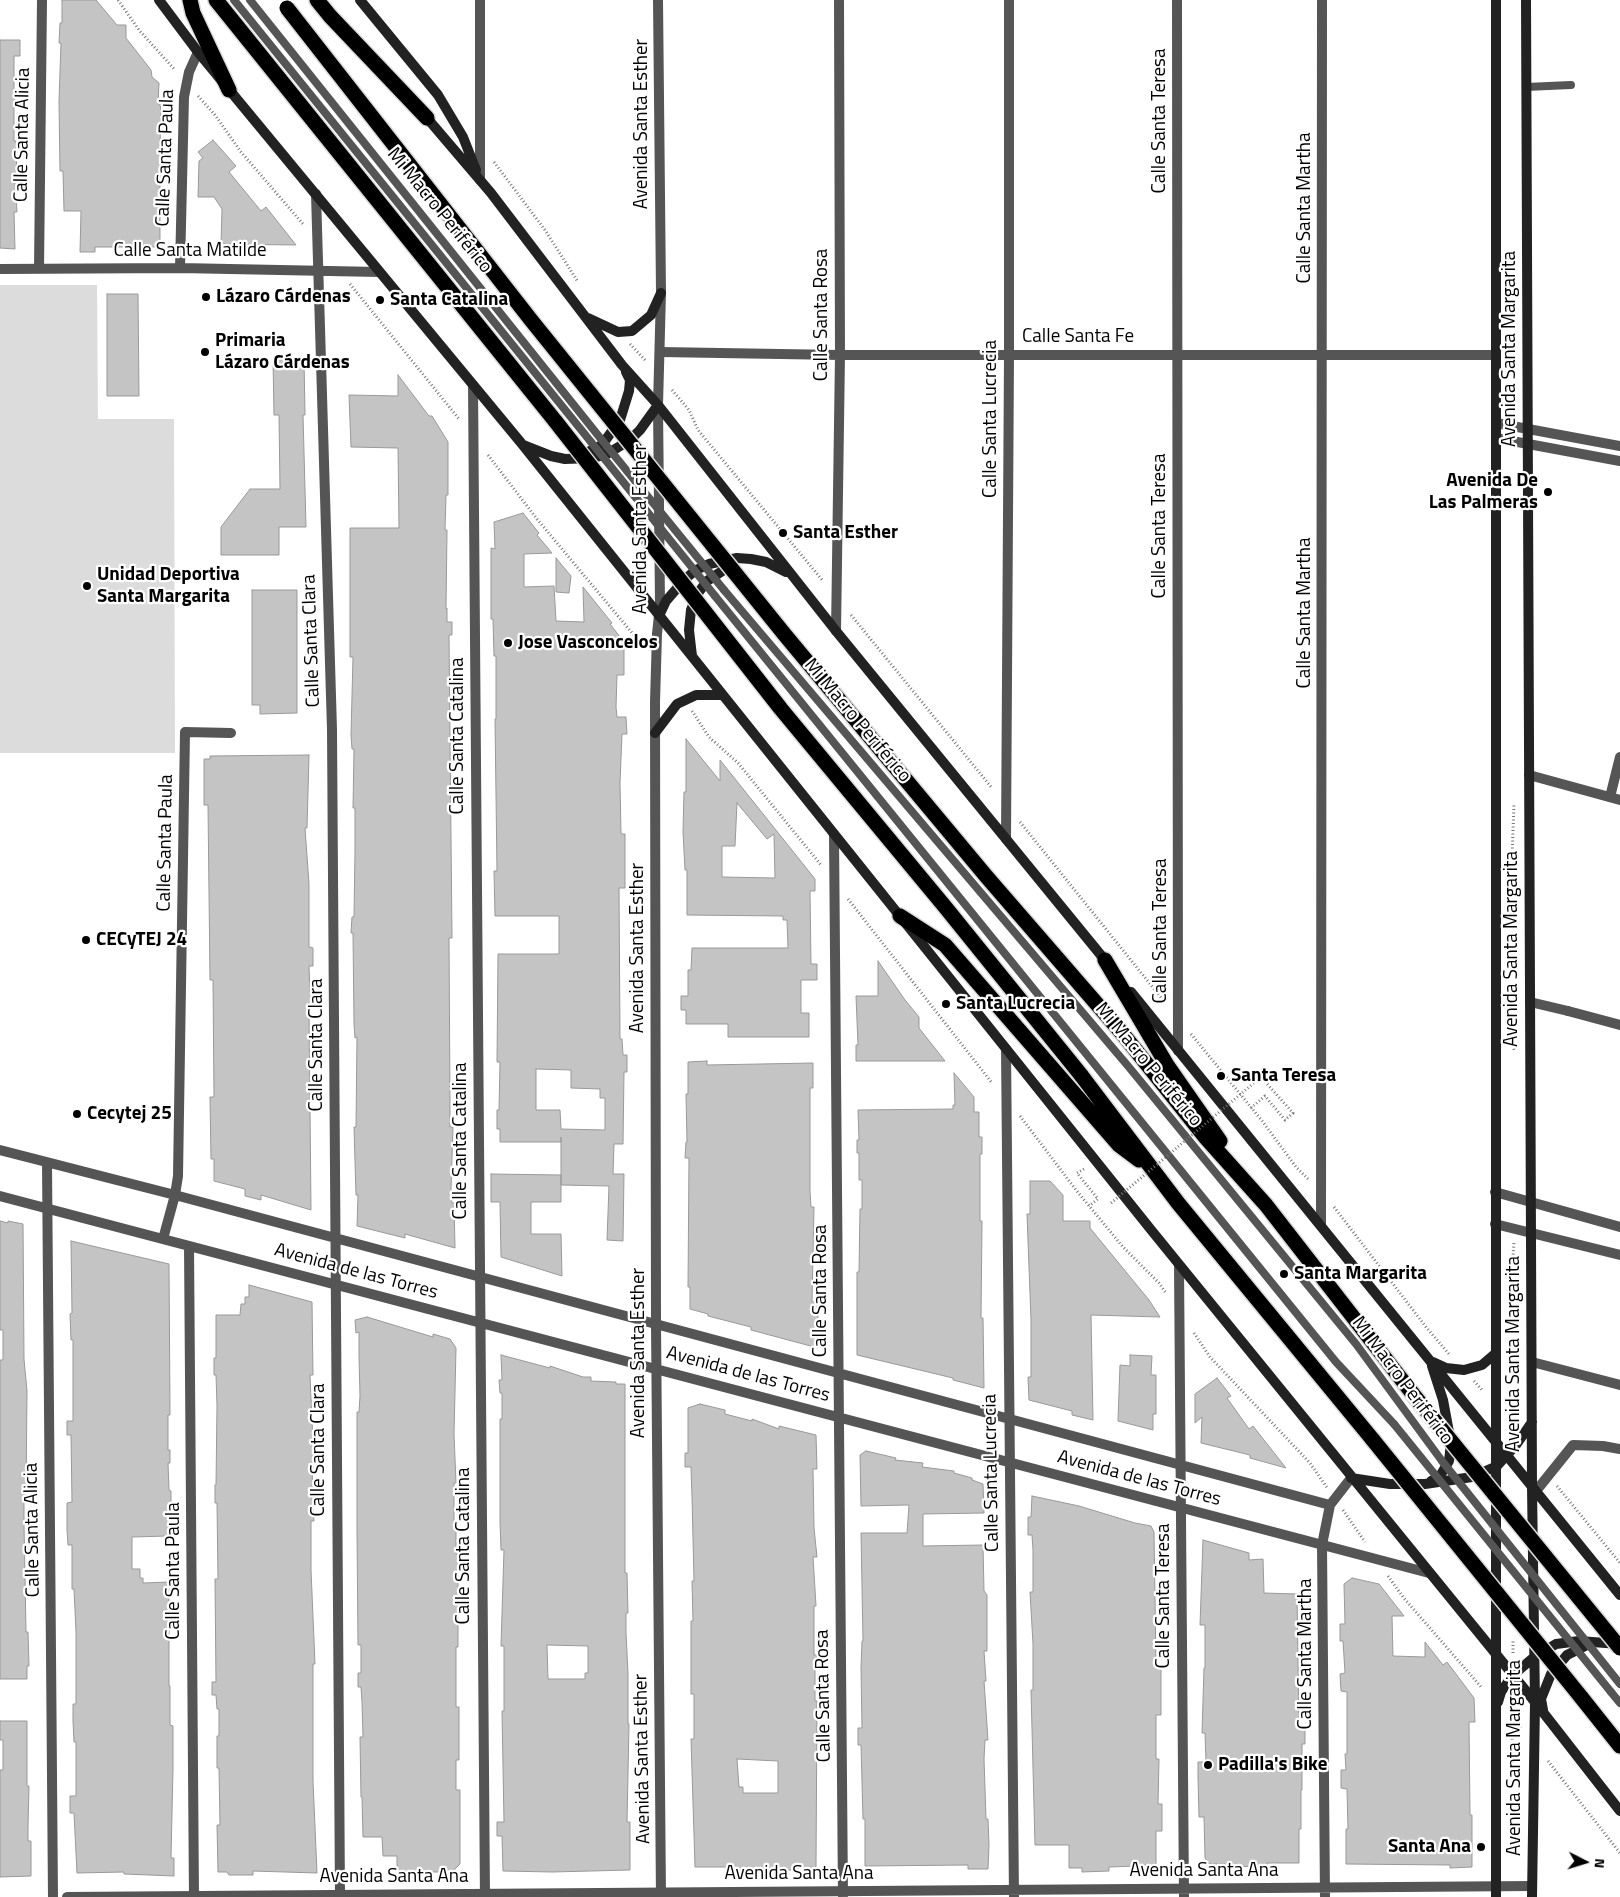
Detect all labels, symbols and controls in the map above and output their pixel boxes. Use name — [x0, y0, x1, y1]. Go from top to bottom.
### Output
street label: Avenida Santa Esther — [631, 39, 653, 209]
street label: Calle Santa Teresa — [1149, 49, 1171, 193]
street label: Calle Santa Alicia — [10, 68, 36, 202]
street label: Calle Santa Paula — [152, 89, 180, 227]
street label: Calle Santa Martha — [1294, 132, 1316, 284]
street label: Mi Macro Periférico — [381, 144, 497, 278]
street label: Calle Santa Matilde — [113, 240, 267, 262]
street label: Calle Santa Rosa — [811, 249, 833, 381]
street label: Avenida Santa Margarita — [1499, 251, 1521, 447]
place label: Lázaro Cárdenas — [216, 286, 351, 308]
place label: Santa Catalina — [390, 289, 508, 311]
marker: Lázaro Cárdenas — [200, 291, 212, 303]
marker: Santa Catalina — [374, 294, 386, 306]
street label: Calle Santa Fe — [1022, 326, 1134, 348]
place label: Primaria Lázaro Cárdenas — [215, 330, 350, 374]
street label: Calle Santa Lucrecia — [980, 340, 1002, 498]
marker: Primaria Lázaro Cárdenas — [199, 346, 211, 358]
street label: Avenida Santa Esther — [630, 444, 652, 614]
street label: Calle Santa Teresa — [1149, 454, 1171, 598]
place label: Avenida De Las Palmeras — [1429, 470, 1538, 514]
marker: Avenida De Las Palmeras — [1542, 486, 1554, 498]
place label: Santa Esther — [793, 522, 898, 544]
marker: Santa Esther — [777, 527, 789, 539]
street label: Calle Santa Martha — [1294, 537, 1316, 689]
place label: Unidad Deportiva Santa Margarita — [97, 564, 240, 608]
street label: Calle Santa Clara — [298, 574, 326, 708]
marker: Unidad Deportiva Santa Margarita — [81, 580, 93, 592]
place label: Jose Vasconcelos — [518, 632, 658, 654]
marker: Jose Vasconcelos — [502, 637, 514, 649]
street label: Mi Macro Periférico — [799, 654, 915, 788]
street label: Calle Santa Catalina — [447, 657, 469, 815]
street label: Calle Santa Paula — [153, 774, 179, 912]
street label: Avenida Santa Margarita — [1501, 851, 1523, 1047]
street label: Calle Santa Teresa — [1150, 859, 1172, 1003]
street label: Avenida Santa Esther — [627, 863, 649, 1033]
place label: CECyTEJ 24 — [96, 929, 187, 951]
marker: CECyTEJ 24 — [80, 934, 92, 946]
street label: Calle Santa Clara — [306, 978, 328, 1112]
place label: Santa Lucrecia — [956, 993, 1075, 1015]
marker: Santa Lucrecia — [940, 998, 952, 1010]
street label: Mi Macro Periférico — [1090, 998, 1206, 1132]
street label: Calle Santa Catalina — [450, 1062, 472, 1220]
place label: Santa Teresa — [1231, 1065, 1336, 1087]
marker: Santa Teresa — [1215, 1070, 1227, 1082]
place label: Cecytej 25 — [87, 1103, 172, 1125]
marker: Cecytej 25 — [71, 1108, 83, 1120]
street label: Calle Santa Rosa — [810, 1225, 832, 1357]
street label: Avenida de las Torres — [272, 1239, 440, 1305]
street label: Avenida Santa Margarita — [1503, 1256, 1525, 1452]
place label: Santa Margarita — [1294, 1263, 1427, 1285]
street label: Avenida Santa Esther — [628, 1268, 650, 1438]
marker: Santa Margarita — [1278, 1268, 1290, 1280]
street label: Mi Macro Periférico — [1346, 1312, 1458, 1450]
street label: Avenida de las Torres — [664, 1342, 832, 1408]
street label: Calle Santa Clara — [308, 1383, 330, 1517]
street label: Calle Santa Lucrecia — [979, 1394, 1005, 1552]
street label: Avenida de las Torres — [1055, 1446, 1223, 1512]
street label: Calle Santa Alicia — [20, 1463, 46, 1597]
street label: Calle Santa Catalina — [453, 1467, 475, 1625]
street label: Calle Santa Paula — [163, 1502, 185, 1640]
street label: Calle Santa Teresa — [1153, 1524, 1175, 1668]
street label: Calle Santa Martha — [1295, 1578, 1317, 1730]
street label: Calle Santa Rosa — [811, 1629, 837, 1763]
street label: Avenida Santa Margarita — [1504, 1660, 1526, 1856]
street label: Avenida Santa Esther — [630, 1674, 656, 1844]
place label: Padilla's Bike — [1218, 1754, 1327, 1776]
marker: Padilla's Bike — [1202, 1759, 1214, 1771]
place label: Santa Ana — [1388, 1836, 1471, 1858]
north arrow — [1560, 1837, 1610, 1887]
marker: Santa Ana — [1475, 1841, 1487, 1853]
text: N — [1590, 1858, 1611, 1869]
street label: Avenida Santa Ana — [1129, 1860, 1279, 1882]
street label: Avenida Santa Ana — [724, 1863, 874, 1885]
street label: Avenida Santa Ana — [319, 1866, 469, 1888]

